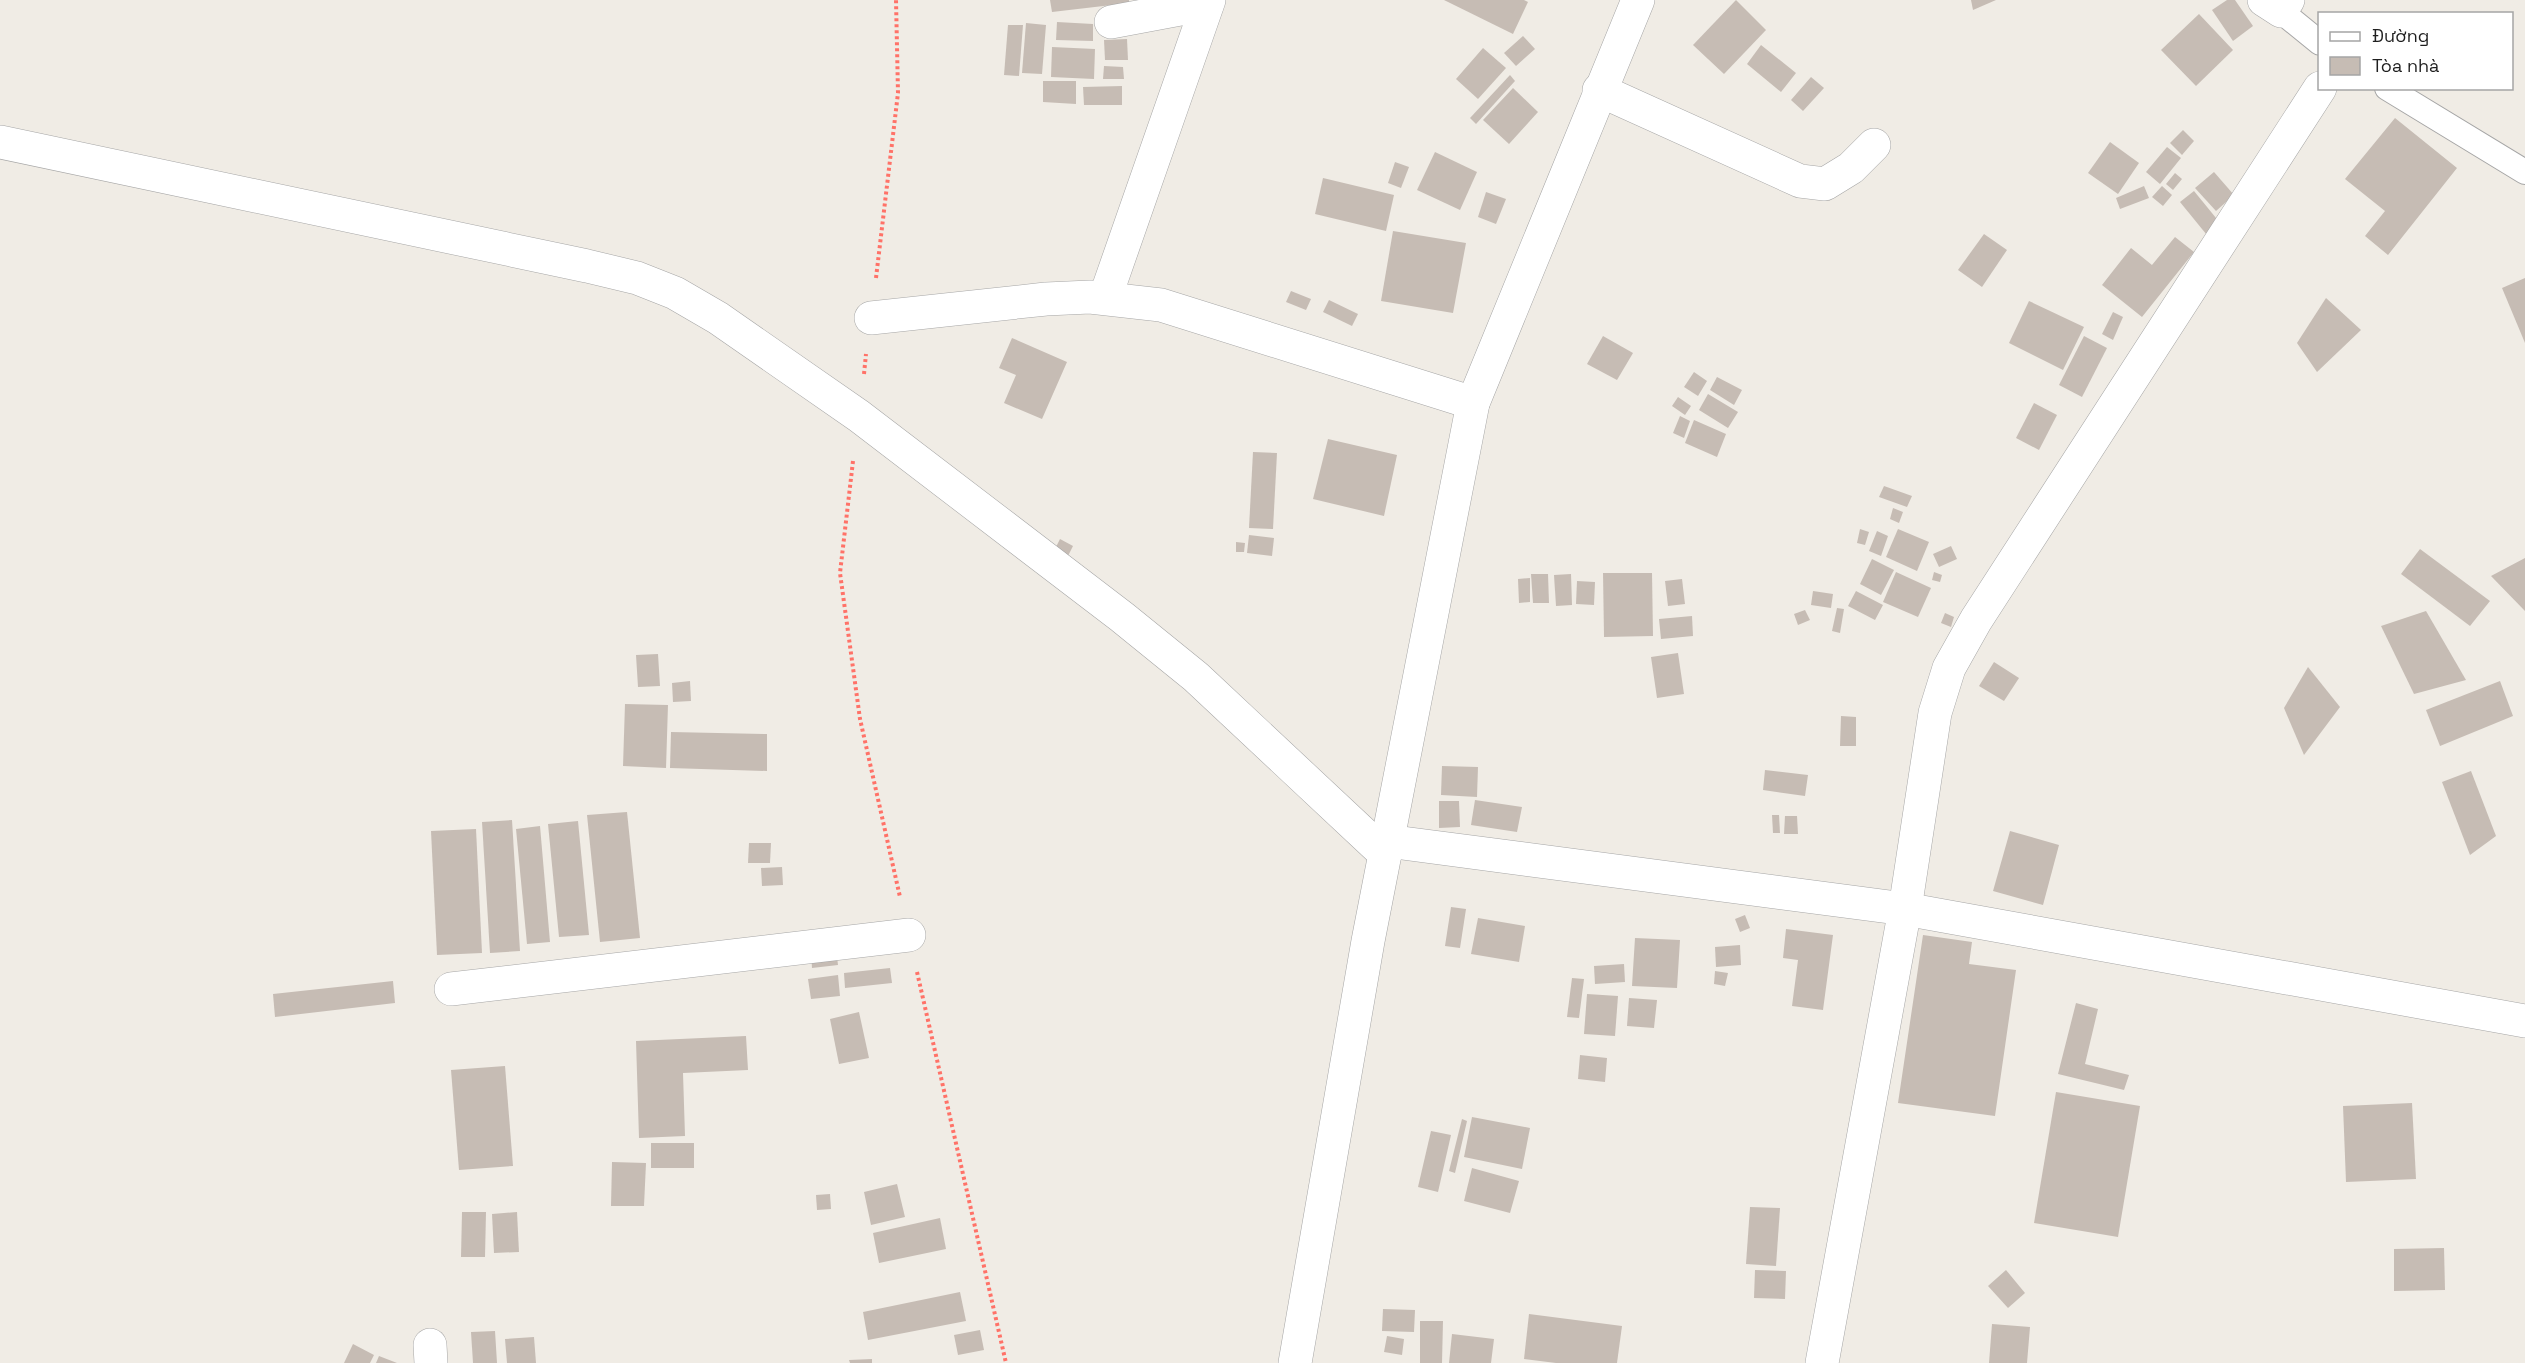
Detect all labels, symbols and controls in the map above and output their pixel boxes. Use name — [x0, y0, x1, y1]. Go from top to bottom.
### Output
legend — [2318, 12, 2513, 90]
text: Đường — [2372, 24, 2429, 47]
text: Tòa nhà — [2372, 54, 2439, 77]

